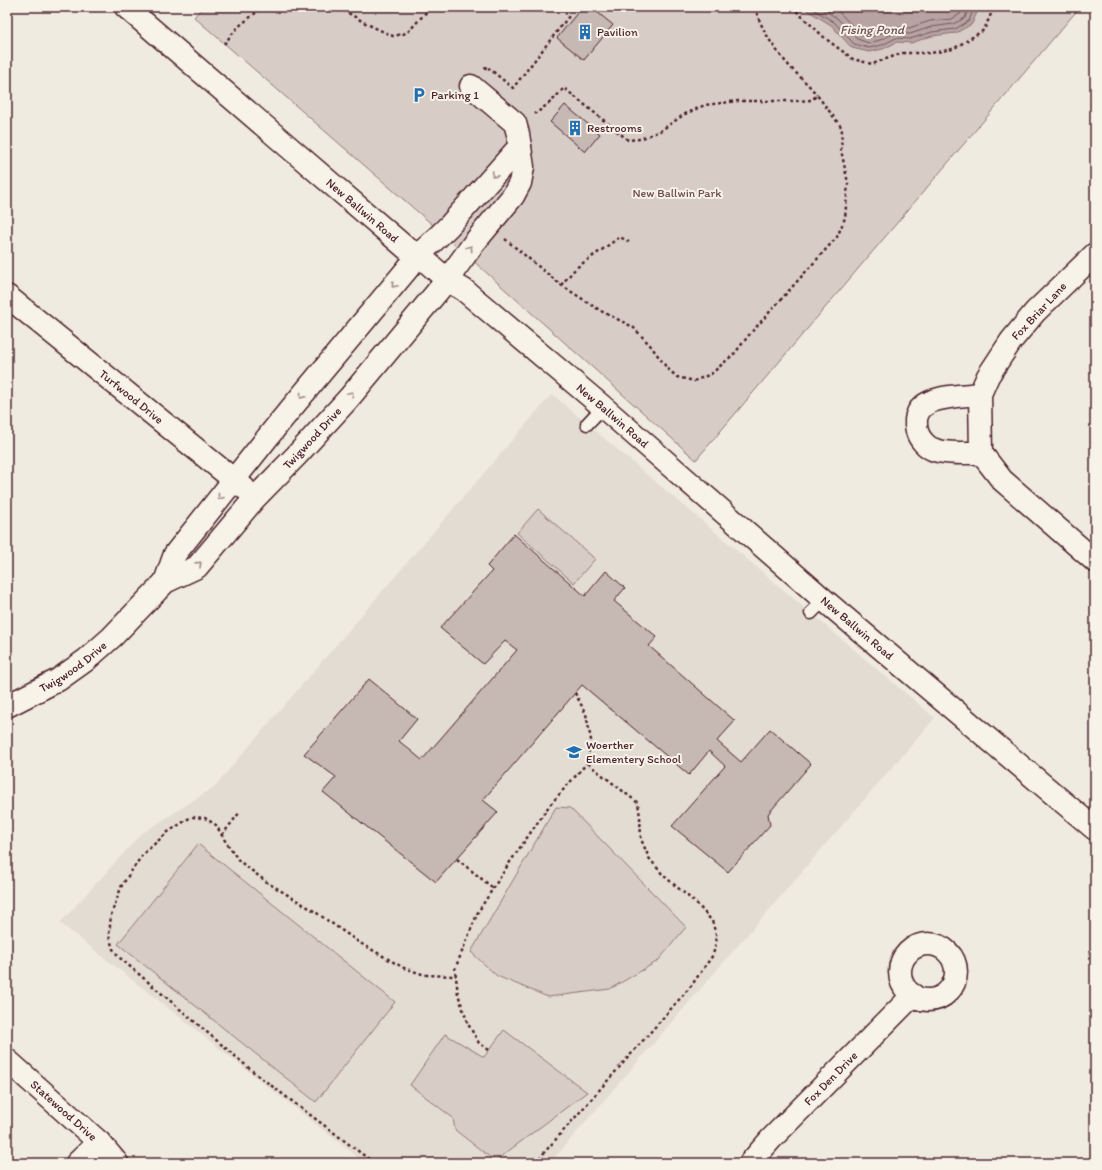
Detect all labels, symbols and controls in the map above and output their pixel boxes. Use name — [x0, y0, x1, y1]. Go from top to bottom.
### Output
water label: Fising Pond — [840, 22, 906, 37]
building icon: Pavilion — [576, 23, 594, 41]
place label: Pavilion — [597, 25, 638, 39]
parking icon: Parking 1 — [410, 86, 428, 104]
place label: Parking 1 — [431, 88, 479, 102]
building icon: Restrooms — [566, 119, 584, 137]
place label: Restrooms — [587, 121, 642, 135]
one-way arrow — [492, 171, 499, 178]
street label: New Ballwin Road — [323, 175, 402, 246]
park label: New Ballwin Park — [633, 186, 722, 200]
one-way arrow — [465, 245, 473, 252]
street label: Fox Briar Lane — [1009, 279, 1070, 343]
one-way arrow — [392, 281, 399, 288]
street label: Turfwood Drive — [96, 367, 166, 427]
street label: New Ballwin Road — [573, 381, 652, 451]
one-way arrow — [299, 391, 306, 398]
one-way arrow — [347, 392, 354, 399]
street label: Twigwood Drive — [280, 404, 344, 472]
one-way arrow — [217, 492, 224, 499]
one-way arrow — [194, 561, 202, 568]
street label: New Ballwin Road — [818, 593, 897, 663]
street label: Twigwood Drive — [37, 638, 110, 695]
place label: Woerther Elementery School — [586, 738, 682, 766]
school or university icon: Woerther Elementery School — [565, 743, 583, 761]
street label: Fox Den Drive — [801, 1048, 861, 1108]
street label: Statewood Drive — [28, 1077, 100, 1144]

